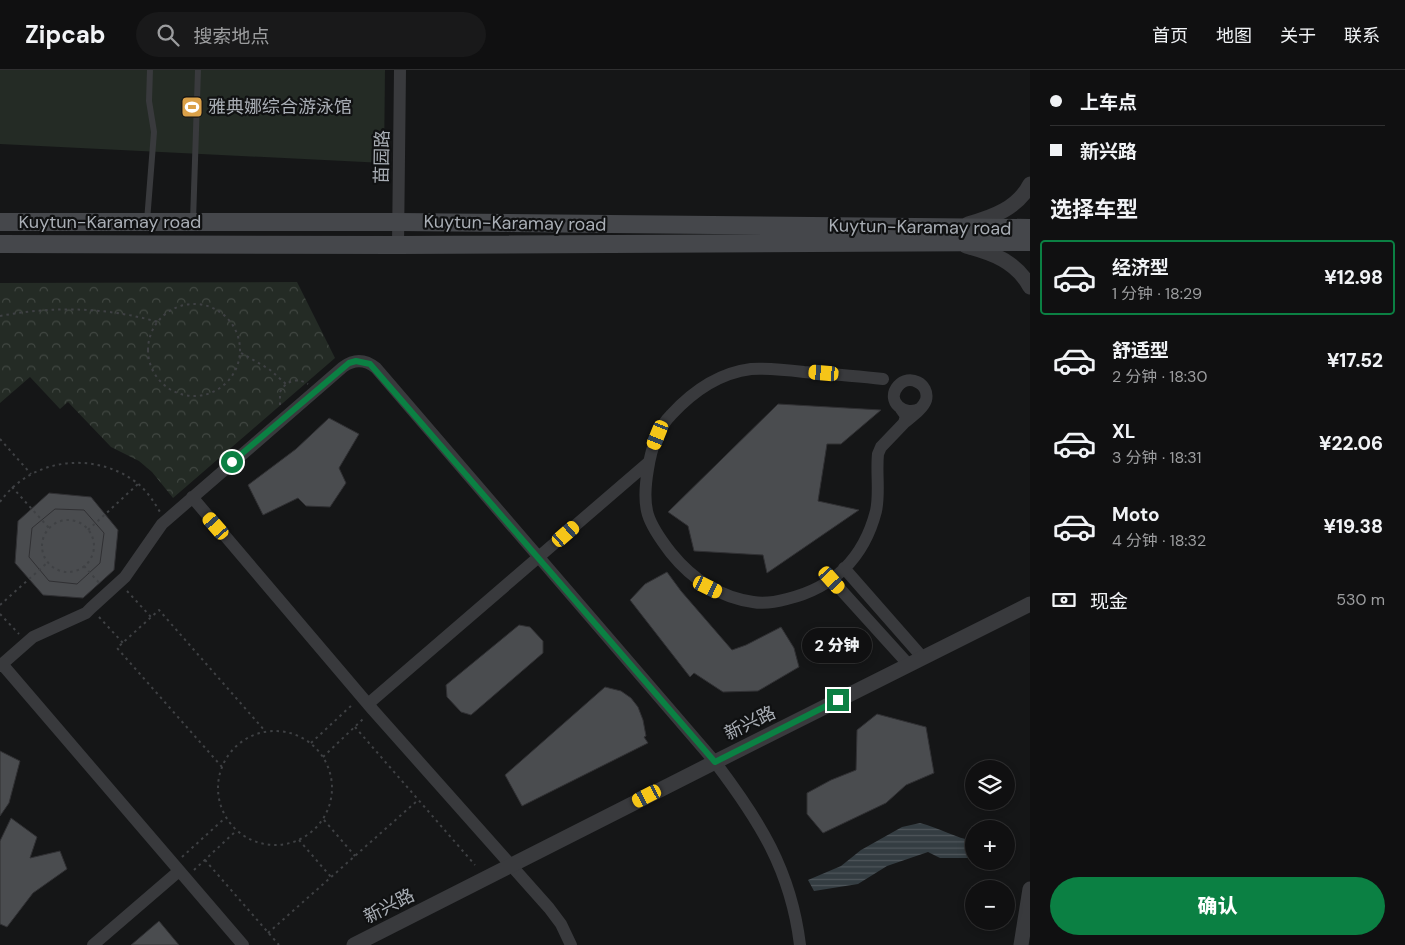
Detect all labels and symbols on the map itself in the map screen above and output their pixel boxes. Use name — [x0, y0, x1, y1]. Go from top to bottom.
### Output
sports icon: 雅典娜综合游泳馆 — [180, 95, 204, 119]
place label: 雅典娜综合游泳馆 — [208, 95, 352, 119]
street label: 苗园路 — [370, 130, 394, 184]
street label: Kuytun-Karamay road — [423, 209, 607, 237]
street label: Kuytun-Karamay road — [19, 210, 201, 234]
street label: Kuytun-Karamay road — [828, 213, 1012, 241]
car — [808, 364, 839, 382]
car — [645, 418, 670, 452]
route start — [221, 451, 243, 473]
car — [200, 510, 231, 542]
car — [549, 518, 582, 550]
car — [816, 564, 847, 596]
car — [691, 574, 724, 600]
callout: 2 分钟 — [803, 628, 873, 662]
route end — [827, 689, 849, 711]
street label: 新兴路 — [720, 700, 780, 746]
car — [630, 783, 663, 809]
street label: 新兴路 — [359, 883, 419, 929]

